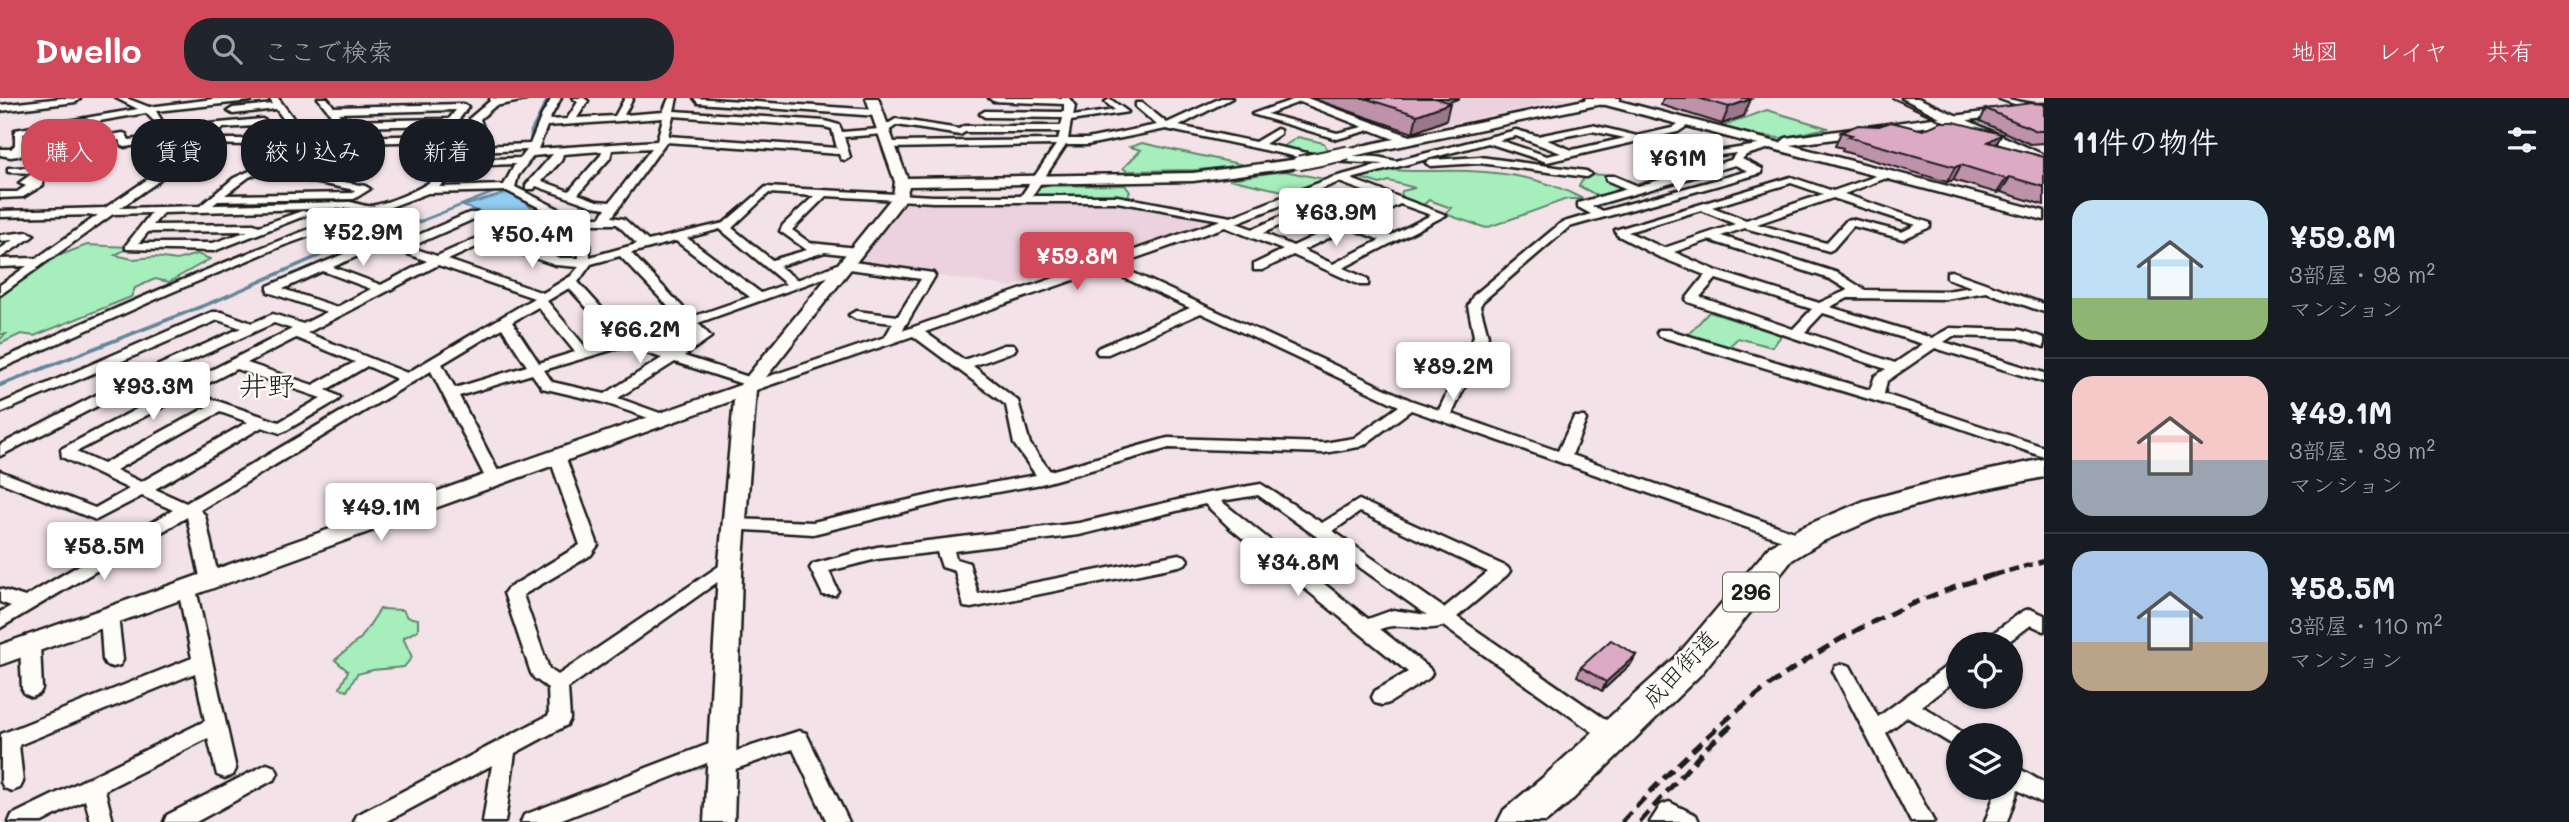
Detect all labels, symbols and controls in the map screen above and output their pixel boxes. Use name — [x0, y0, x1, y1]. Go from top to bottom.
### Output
search box — [184, 18, 674, 81]
text: Dwello — [35, 28, 142, 71]
icon: search — [208, 30, 246, 68]
text: ここで検索 — [264, 34, 394, 68]
text: 地図 — [2291, 35, 2339, 66]
text: レイヤ — [2377, 35, 2448, 66]
text: 共有 — [2486, 35, 2534, 66]
chip: 購入 — [21, 119, 117, 182]
chip: 賃貸 — [131, 119, 227, 182]
chip: 絞り込み — [241, 119, 385, 182]
chip: 新着 — [399, 119, 495, 182]
text: 11件の物件 — [2072, 121, 2219, 161]
icon: filters — [2503, 121, 2541, 159]
pin: ¥61M — [1637, 134, 1719, 194]
text: ¥61M — [1649, 142, 1707, 172]
pin: ¥63.9M — [1279, 188, 1393, 248]
text: ¥63.9M — [1295, 196, 1377, 226]
pin: ¥52.9M — [306, 208, 420, 268]
pin: ¥50.4M — [475, 211, 589, 270]
text: ¥52.9M — [323, 216, 403, 246]
text: ¥59.8M — [2289, 216, 2396, 256]
text: ¥50.4M — [490, 218, 574, 248]
icon: home — [2128, 228, 2212, 312]
pin: ¥59.8M — [1020, 232, 1134, 292]
text: ¥59.8M — [1036, 240, 1118, 270]
text: 3部屋 · 98 m² — [2289, 259, 2435, 289]
text: マンション — [2289, 293, 2403, 323]
pin: ¥66.2M — [583, 306, 697, 365]
text: ¥66.2M — [599, 313, 681, 343]
pin: ¥89.2M — [1396, 342, 1510, 402]
text: ¥89.2M — [1412, 350, 1494, 380]
pin: ¥93.3M — [96, 362, 210, 422]
district label: 井野 — [239, 367, 295, 403]
text: ¥93.3M — [112, 370, 194, 400]
text: ¥49.1M — [2289, 392, 2393, 432]
icon: home — [2128, 404, 2212, 488]
text: 3部屋 · 89 m² — [2289, 435, 2435, 465]
text: マンション — [2289, 469, 2403, 499]
pin: ¥49.1M — [324, 484, 438, 543]
text: ¥49.1M — [341, 491, 421, 521]
pin: ¥58.5M — [47, 522, 161, 582]
text: ¥58.5M — [63, 530, 145, 560]
pin: ¥34.8M — [1241, 538, 1355, 598]
text: ¥34.8M — [1256, 546, 1340, 576]
text: ¥58.5M — [2289, 567, 2396, 607]
road number: 296 — [1723, 572, 1779, 612]
icon: home — [2128, 579, 2212, 663]
text: 3部屋 · 110 m² — [2289, 610, 2442, 640]
street label: 成田街道 — [1634, 623, 1723, 713]
map controls — [1946, 632, 2023, 800]
button: locate — [1946, 632, 2023, 709]
text: マンション — [2289, 644, 2403, 674]
button: layers — [1946, 723, 2023, 800]

